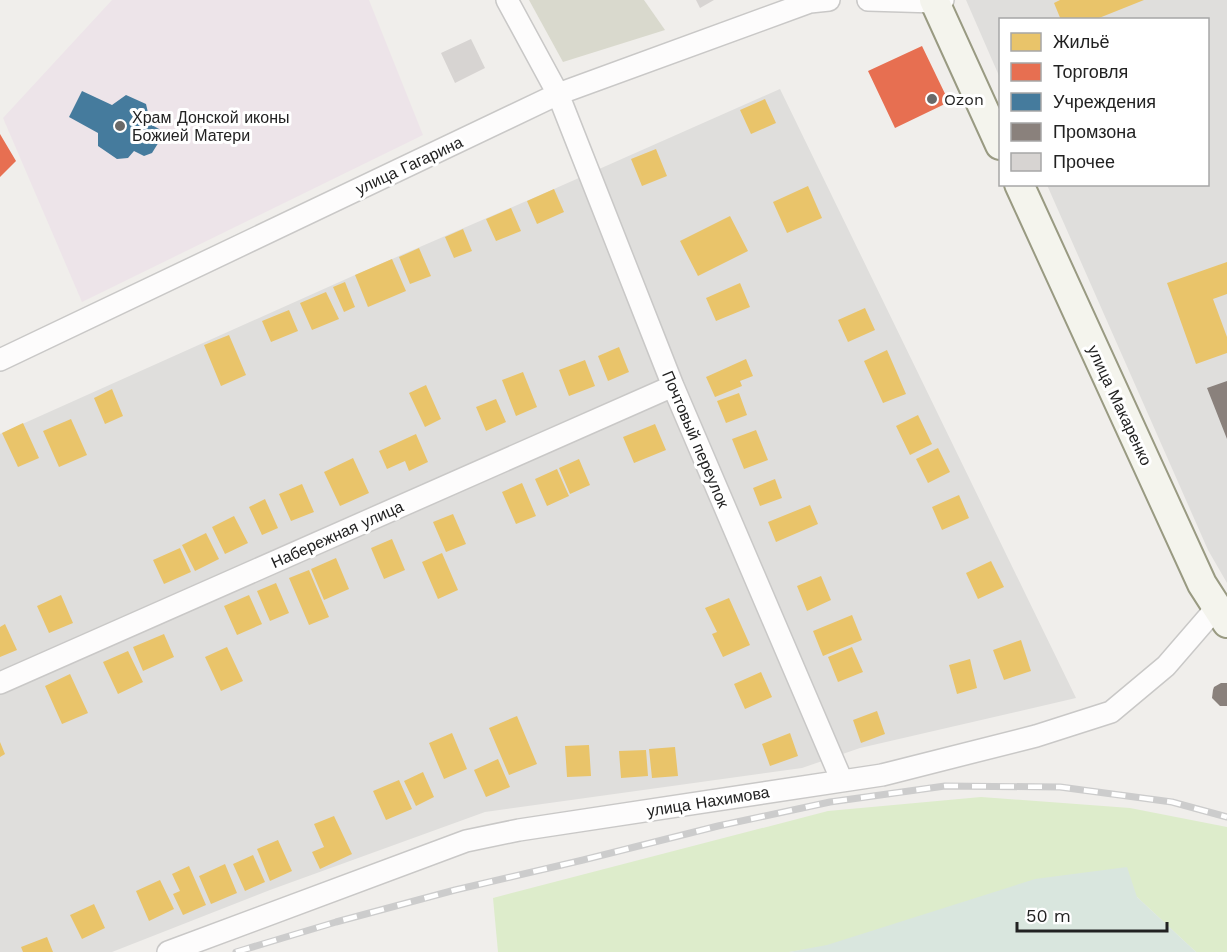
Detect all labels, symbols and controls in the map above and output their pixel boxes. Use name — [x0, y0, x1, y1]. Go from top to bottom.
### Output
legend — [999, 18, 1209, 186]
text: Жильё — [1053, 31, 1110, 52]
text: Торговля — [1053, 61, 1128, 82]
place label: Ozon — [944, 90, 984, 109]
text: Учреждения — [1053, 91, 1156, 112]
marker: Ozon — [925, 92, 939, 106]
place label: Храм Донской иконы Божией Матери — [132, 108, 290, 145]
marker: Храм Донской иконы Божией Матери — [113, 119, 127, 133]
text: Промзона — [1053, 121, 1137, 142]
street label: улица Гагарина — [353, 132, 466, 199]
text: Прочее — [1053, 151, 1115, 172]
street label: улица Макаренко — [1083, 342, 1156, 469]
street label: Почтовый переулок — [658, 368, 733, 512]
street label: Набережная улица — [268, 497, 406, 572]
street label: улица Нахимова — [645, 782, 771, 821]
scale bar — [1017, 895, 1167, 933]
text: 50 m — [1026, 905, 1071, 926]

